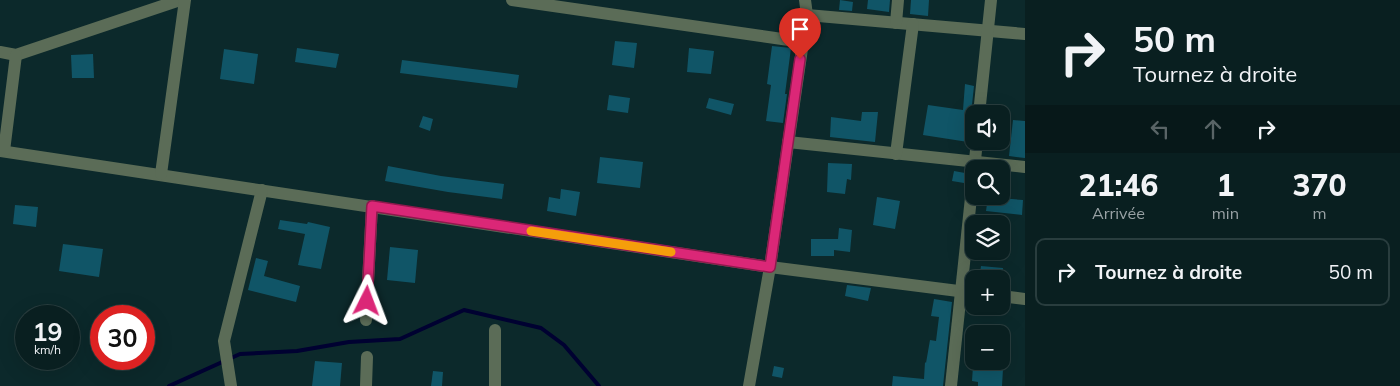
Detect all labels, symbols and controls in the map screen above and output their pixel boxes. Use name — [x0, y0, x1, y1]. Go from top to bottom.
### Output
pin — [779, 8, 821, 59]
icon: arrive — [786, 15, 814, 43]
text: 50 m — [1133, 17, 1216, 61]
icon: right — [1050, 20, 1115, 85]
text: Tournez à droite — [1133, 60, 1297, 88]
map controls — [965, 105, 1010, 370]
button: sound — [965, 105, 1010, 150]
icon: left — [1146, 115, 1174, 143]
icon: ahead — [1199, 115, 1227, 143]
icon: right — [1252, 115, 1280, 143]
button: search — [965, 160, 1010, 205]
text: 21:46 — [1078, 166, 1158, 204]
text: 1 — [1216, 166, 1234, 204]
text: 370 — [1293, 166, 1347, 204]
text: Arrivée — [1092, 203, 1145, 223]
text: min — [1212, 203, 1239, 223]
text: m — [1312, 203, 1327, 223]
button: layers — [965, 215, 1010, 260]
icon: right — [1052, 258, 1080, 286]
text: Tournez à droite — [1095, 260, 1242, 284]
text: 50 m — [1329, 260, 1373, 284]
button: + — [965, 270, 1010, 315]
position arrow — [340, 274, 392, 326]
speed limit sign: 30 — [90, 305, 155, 370]
text: 19 — [32, 316, 63, 347]
button: − — [965, 325, 1010, 370]
text: km/h — [34, 342, 61, 357]

